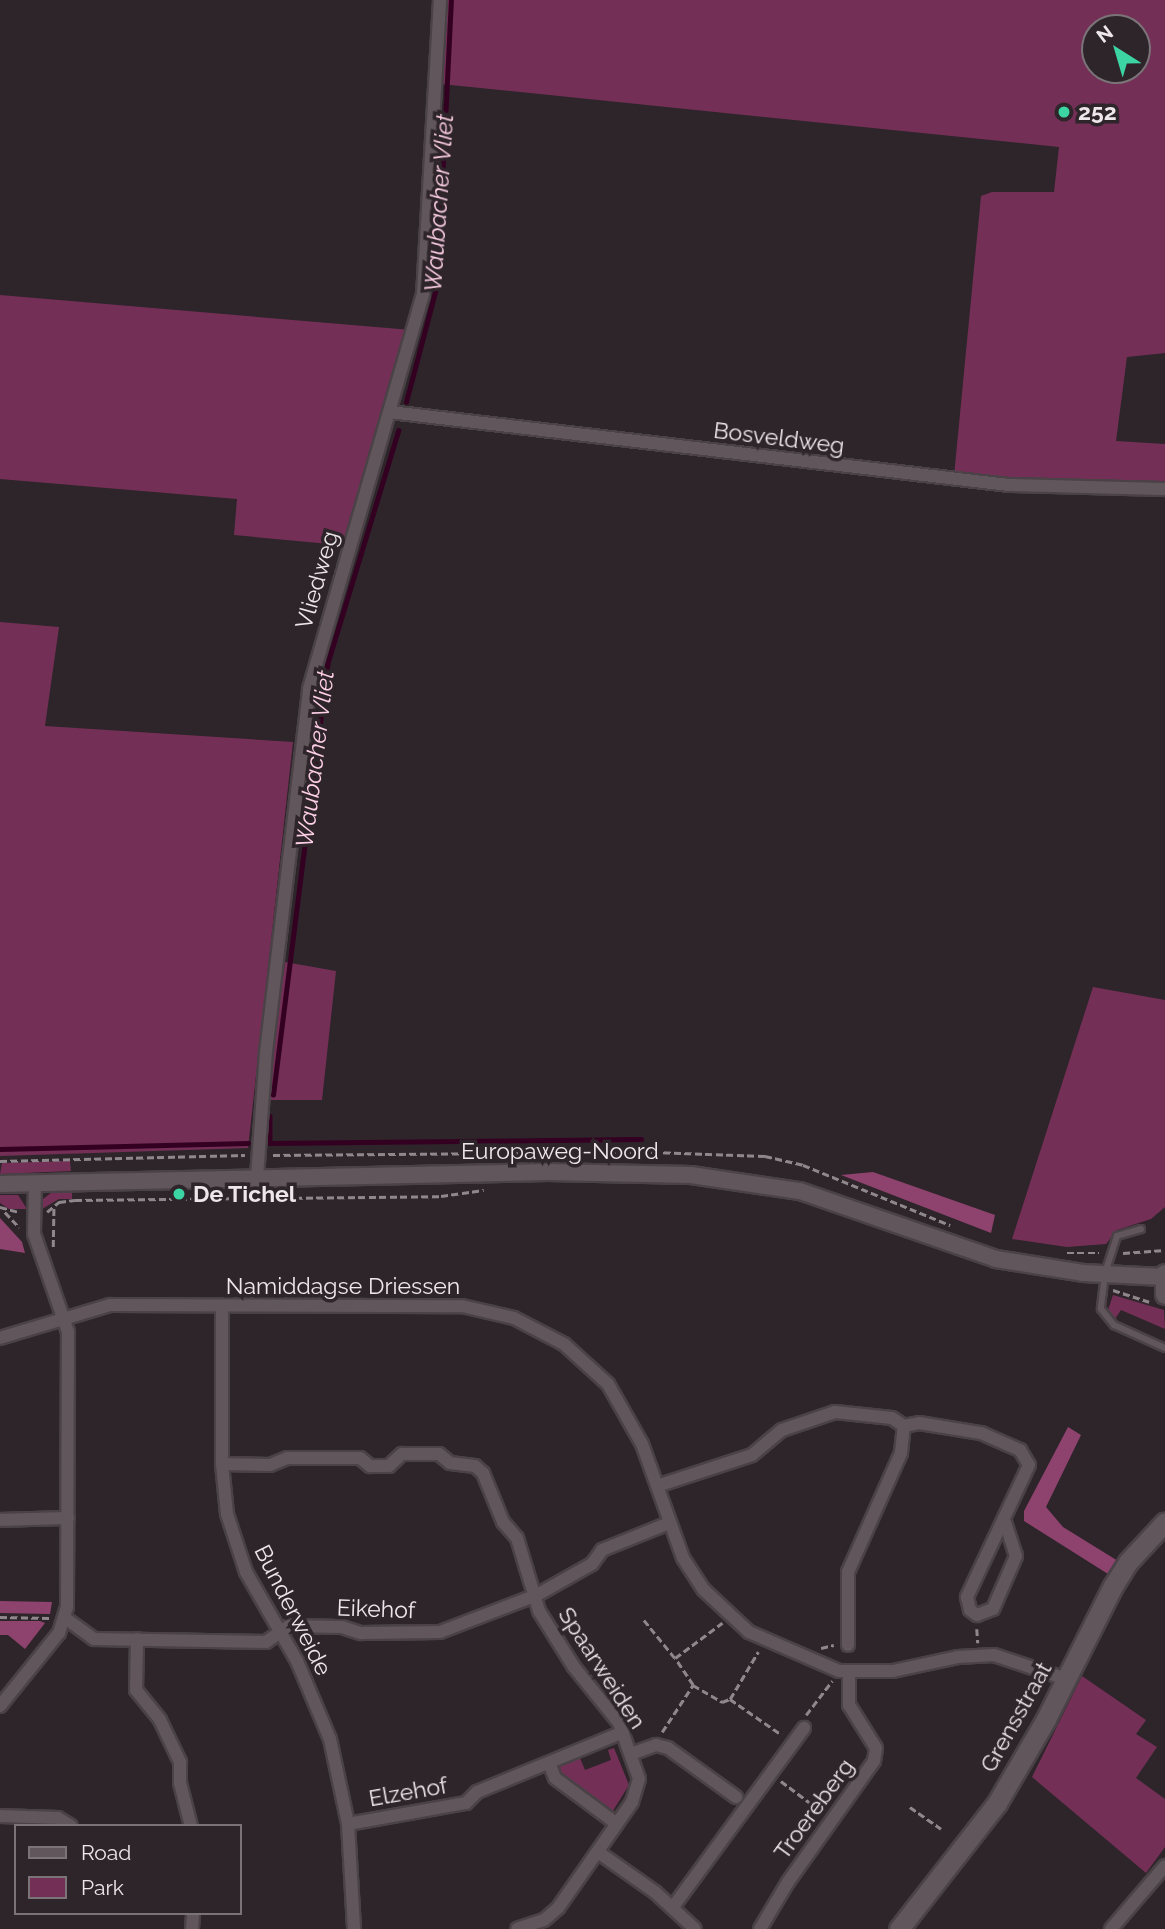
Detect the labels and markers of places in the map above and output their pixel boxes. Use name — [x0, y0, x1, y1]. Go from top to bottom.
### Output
place label: 252 — [1078, 98, 1117, 126]
marker: 252 — [1056, 104, 1072, 120]
place label: De Tichel — [193, 1180, 297, 1208]
marker: De Tichel — [171, 1186, 187, 1202]

